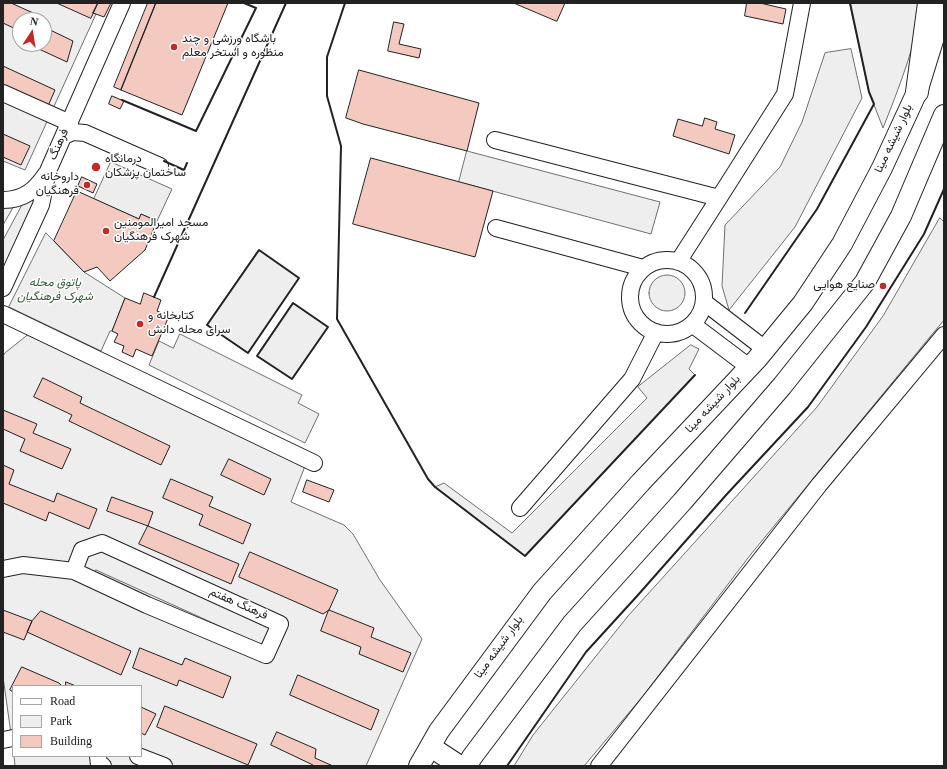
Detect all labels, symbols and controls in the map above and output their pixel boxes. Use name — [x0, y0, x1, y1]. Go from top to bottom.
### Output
north arrow — [12, 12, 52, 52]
text: N — [29, 15, 39, 28]
place label: باشگاه ورزشی و چند منظوره و استخر معلم — [182, 33, 284, 61]
marker: باشگاه ورزشی و چند منظوره و استخر معلم — [169, 42, 179, 52]
street label: بلوار شیشه مینا — [873, 102, 917, 176]
street label: فرهنگ — [47, 127, 73, 163]
place label: درمانگاه ساختمان پزشکان — [105, 153, 186, 181]
marker: درمانگاه ساختمان پزشکان — [90, 161, 102, 173]
place label: داروخانه فرهنگیان — [36, 171, 79, 199]
marker: داروخانه فرهنگیان — [82, 180, 92, 190]
place label: مسجد امیرالمومنین شهرک فرهنگیان — [114, 217, 208, 245]
marker: مسجد امیرالمومنین شهرک فرهنگیان — [101, 226, 111, 236]
park label: پاتوق محله شهرک فرهنگیان — [17, 277, 93, 305]
place label: صنایع هوایی — [813, 279, 875, 293]
marker: صنایع هوایی — [878, 281, 888, 291]
place label: کتابخانه و سرای محله دانش — [148, 310, 230, 338]
marker: کتابخانه و سرای محله دانش — [135, 319, 145, 329]
street label: بلوار شیشه مینا — [683, 373, 745, 437]
street label: فرهنگ هفتم — [207, 586, 269, 624]
street label: بلوار شیشه مینا — [472, 614, 528, 682]
legend — [12, 685, 142, 757]
text: Road — [50, 694, 75, 708]
text: Park — [50, 714, 72, 728]
text: Building — [50, 734, 92, 748]

